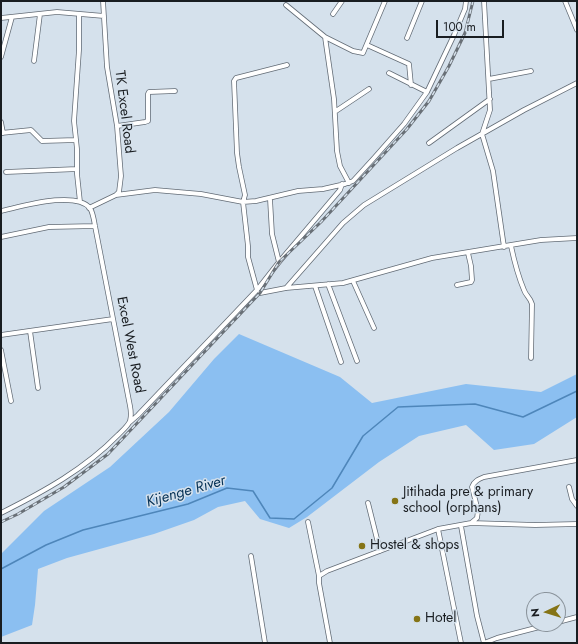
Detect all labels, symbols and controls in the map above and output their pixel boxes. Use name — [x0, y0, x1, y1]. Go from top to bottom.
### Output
scale bar — [438, 12, 506, 38]
text: 100 m — [443, 18, 476, 36]
street label: TK Excel Road — [111, 70, 137, 154]
street label: Excel West Road — [112, 295, 148, 395]
water label: Kijenge River — [144, 472, 228, 512]
place label: Jitihada pre & primary school (orphans) — [403, 485, 533, 518]
marker: Jitihada pre & primary school (orphans) — [390, 496, 400, 506]
place label: Hostel & shops — [370, 538, 459, 554]
marker: Hostel & shops — [357, 541, 367, 551]
north arrow — [526, 592, 566, 632]
text: N — [527, 608, 543, 618]
place label: Hotel — [425, 611, 456, 627]
marker: Hotel — [412, 614, 422, 624]

